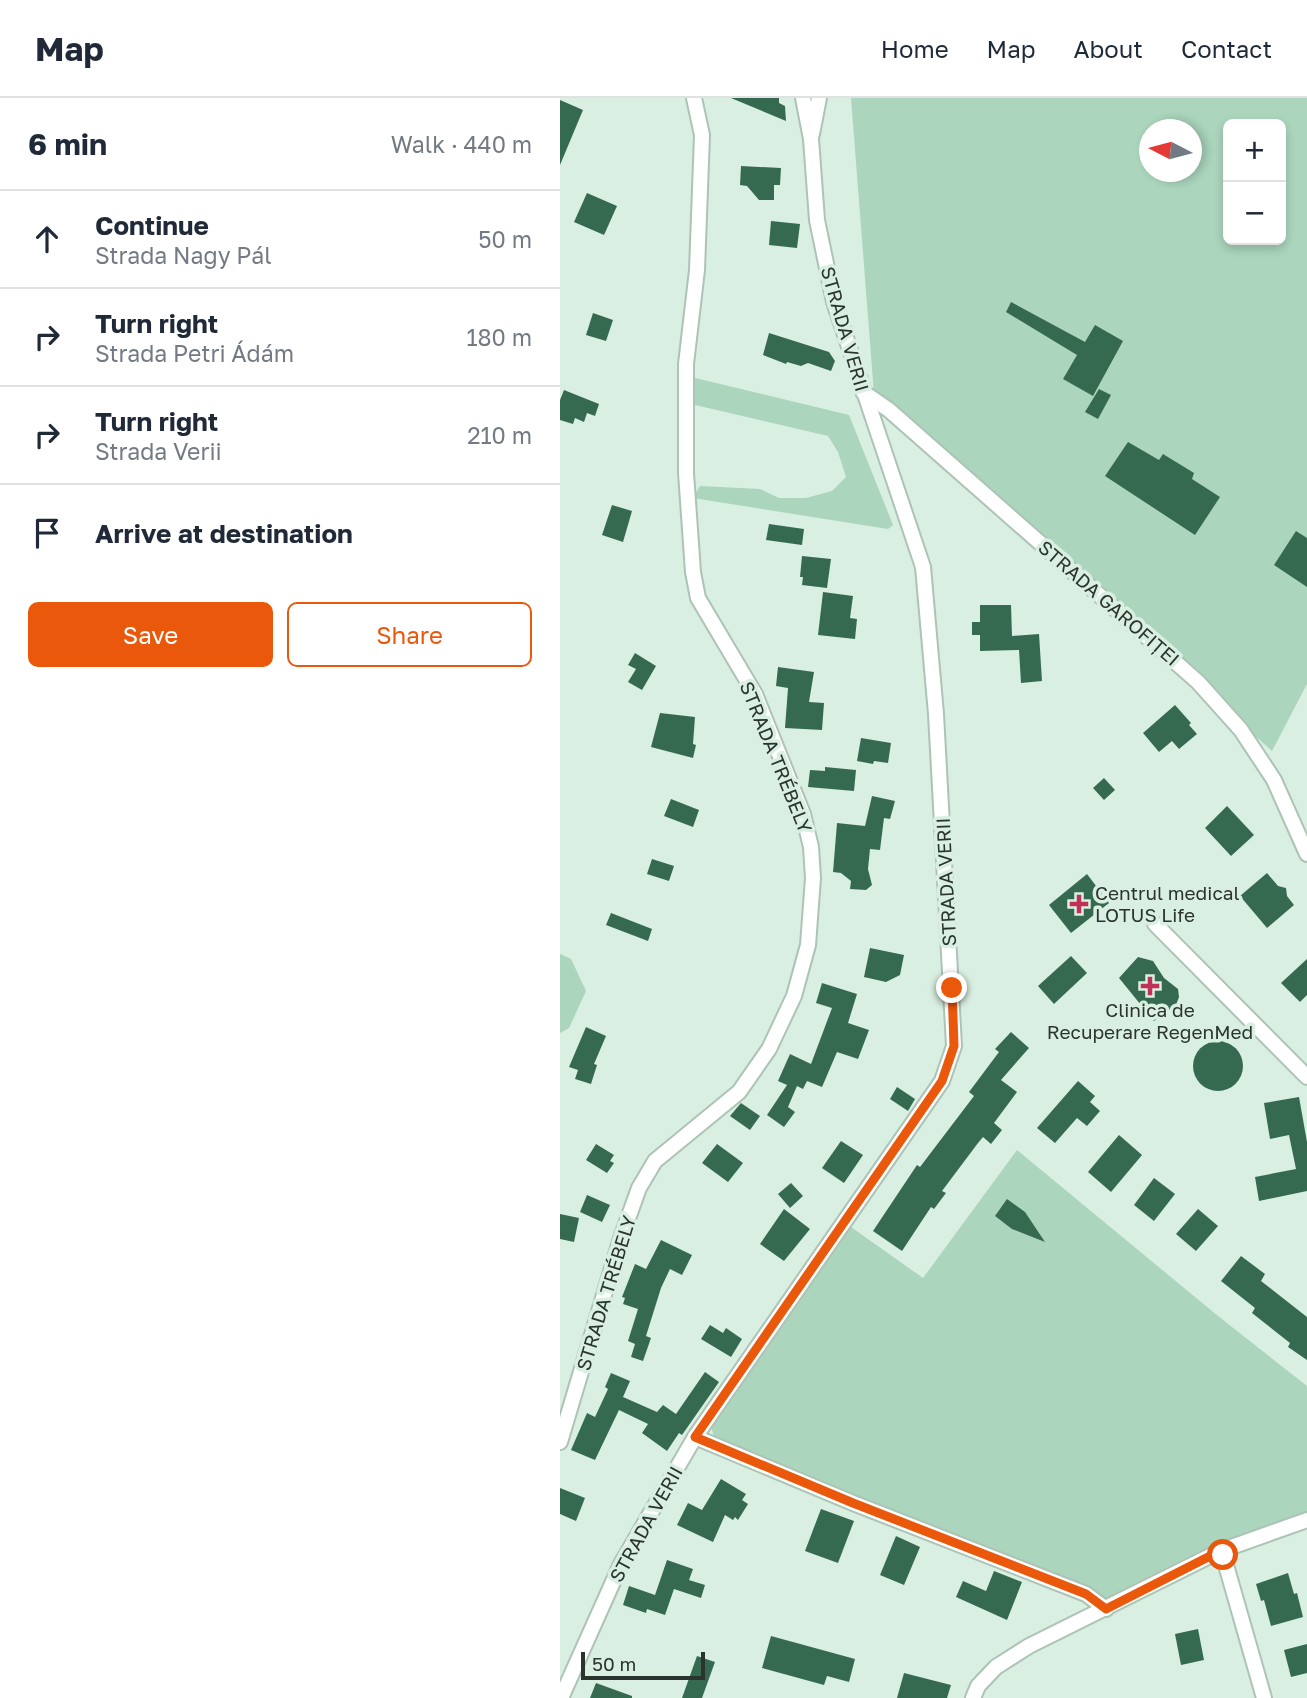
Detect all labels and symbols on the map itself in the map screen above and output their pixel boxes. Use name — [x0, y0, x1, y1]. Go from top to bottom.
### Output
north arrow — [1139, 119, 1202, 182]
street label: STRADA VERII — [817, 264, 874, 394]
street label: STRADA GAROFIȚEI — [1034, 535, 1184, 671]
street label: STRADA TRÉBELY — [736, 678, 817, 836]
street label: STRADA VERII — [931, 817, 960, 947]
place label: Centrul medical LOTUS Life — [1095, 881, 1240, 926]
marker: Centrul medical LOTUS Life — [1069, 894, 1089, 914]
route end — [936, 972, 967, 1003]
marker: Clinica de Recuperare RegenMed — [1140, 976, 1160, 996]
place label: Clinica de Recuperare RegenMed — [1047, 998, 1253, 1043]
street label: STRADA TRÉBELY — [571, 1212, 640, 1373]
street label: STRADA VERII — [604, 1462, 687, 1586]
route start — [1207, 1539, 1238, 1570]
scale bar — [581, 1649, 705, 1681]

